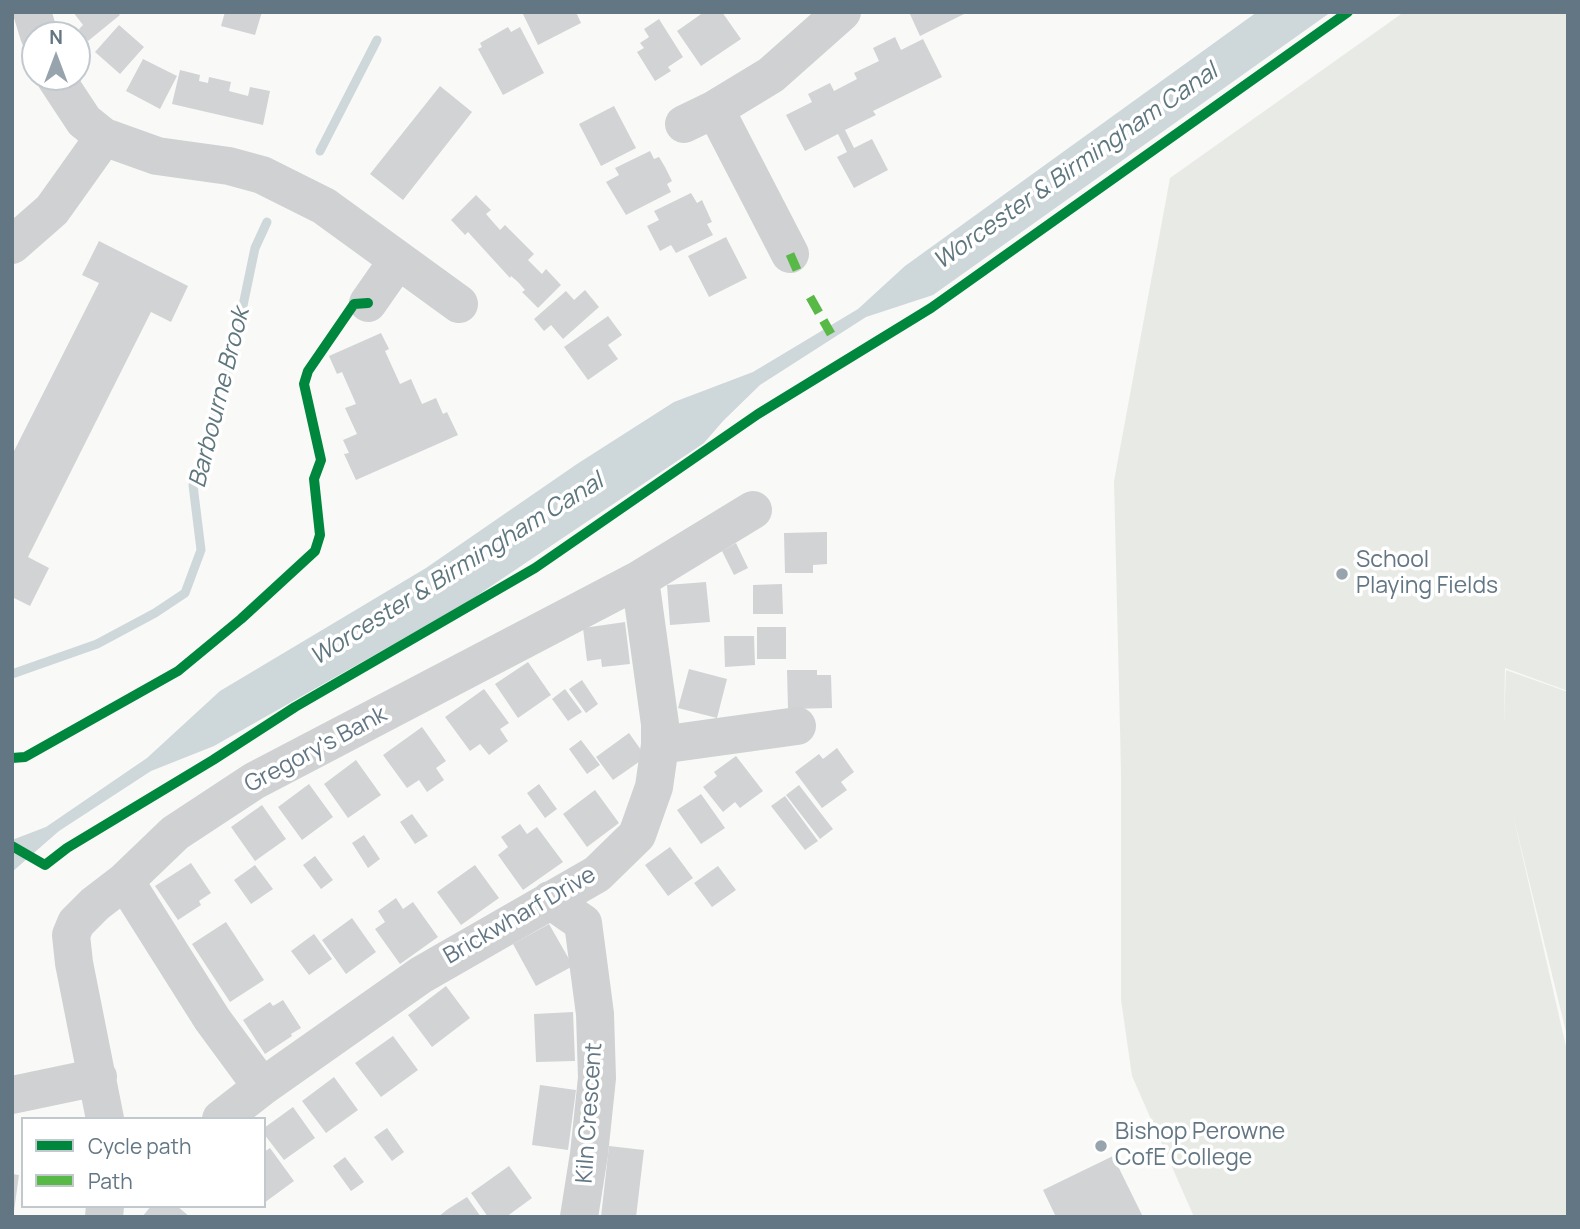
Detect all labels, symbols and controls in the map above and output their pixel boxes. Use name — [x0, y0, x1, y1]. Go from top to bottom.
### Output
north arrow — [21, 21, 91, 91]
text: N — [49, 24, 63, 50]
water label: Worcester & Birmingham Canal — [928, 58, 1224, 276]
water label: Barbourne Brook — [184, 305, 256, 491]
water label: Worcester & Birmingham Canal — [305, 468, 609, 672]
place label: School Playing Fields — [1356, 547, 1498, 601]
marker: School Playing Fields — [1334, 566, 1350, 582]
street label: Gregory's Bank — [240, 701, 392, 799]
street label: Brickwharf Drive — [439, 861, 601, 971]
street label: Kiln Crescent — [571, 1042, 609, 1184]
legend — [21, 1117, 266, 1208]
place label: Bishop Perowne CofE College — [1115, 1119, 1285, 1173]
text: Cycle path — [88, 1132, 191, 1160]
marker: Bishop Perowne CofE College — [1093, 1138, 1109, 1154]
text: Path — [88, 1167, 133, 1195]

